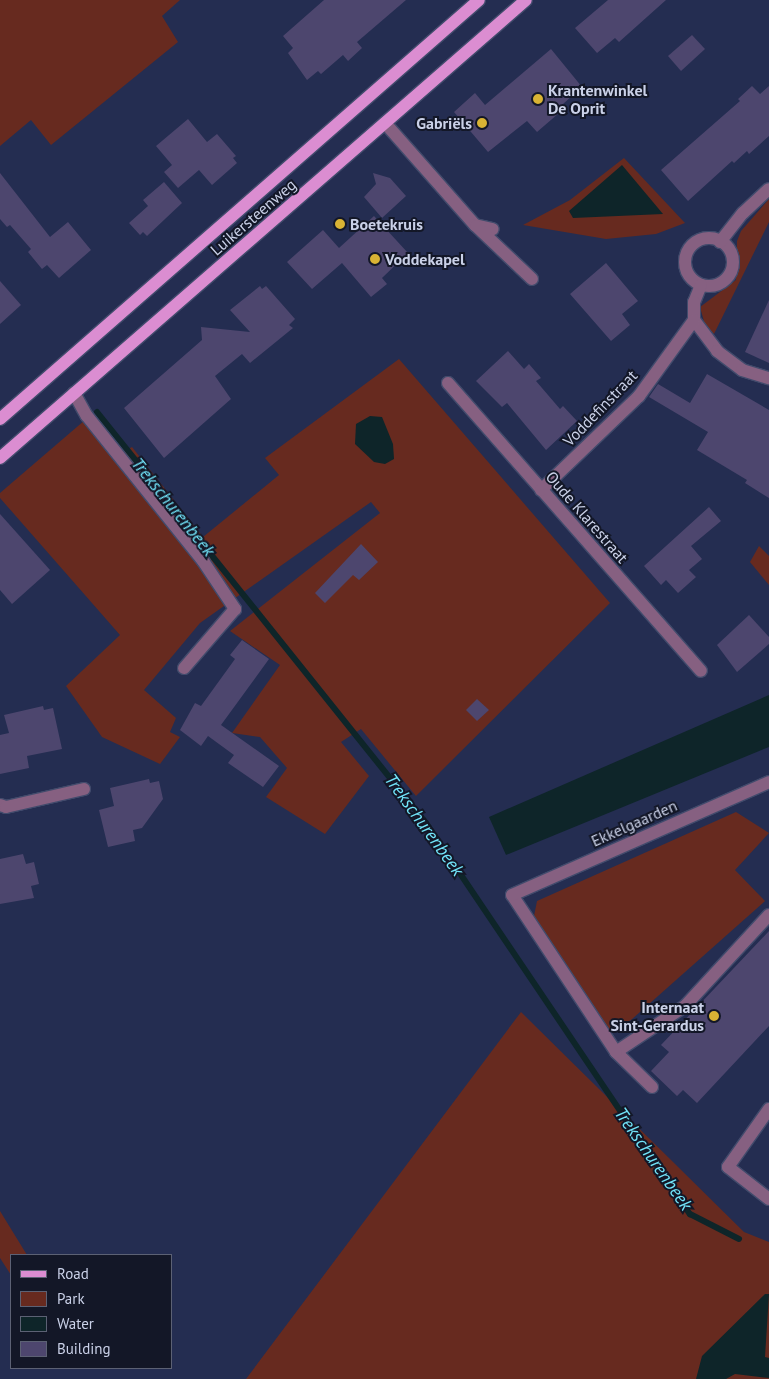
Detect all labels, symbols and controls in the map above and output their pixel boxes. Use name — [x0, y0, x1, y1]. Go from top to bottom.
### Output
place label: Krantenwinkel De Oprit — [548, 80, 647, 118]
marker: Krantenwinkel De Oprit — [532, 93, 544, 105]
place label: Gabriëls — [416, 113, 472, 133]
marker: Gabriëls — [476, 117, 488, 129]
street label: Luikersteenweg — [206, 175, 300, 259]
place label: Boetekruis — [350, 214, 423, 234]
marker: Boetekruis — [334, 218, 346, 230]
place label: Voddekapel — [385, 249, 465, 269]
marker: Voddekapel — [369, 253, 381, 265]
street label: Voddefinstraat — [559, 366, 641, 450]
water label: Trekschurenbeek — [127, 453, 219, 561]
street label: Oude Klarestraat — [542, 467, 632, 567]
water label: Trekschurenbeek — [380, 770, 468, 880]
street label: Ekkelgaarden — [588, 796, 680, 850]
place label: Internaat Sint-Gerardus — [610, 997, 704, 1035]
marker: Internaat Sint-Gerardus — [708, 1010, 720, 1022]
water label: Trekschurenbeek — [609, 1103, 697, 1215]
legend — [10, 1254, 172, 1369]
text: Road — [57, 1264, 89, 1283]
text: Park — [57, 1289, 85, 1308]
text: Water — [57, 1314, 94, 1333]
text: Building — [57, 1339, 111, 1358]

